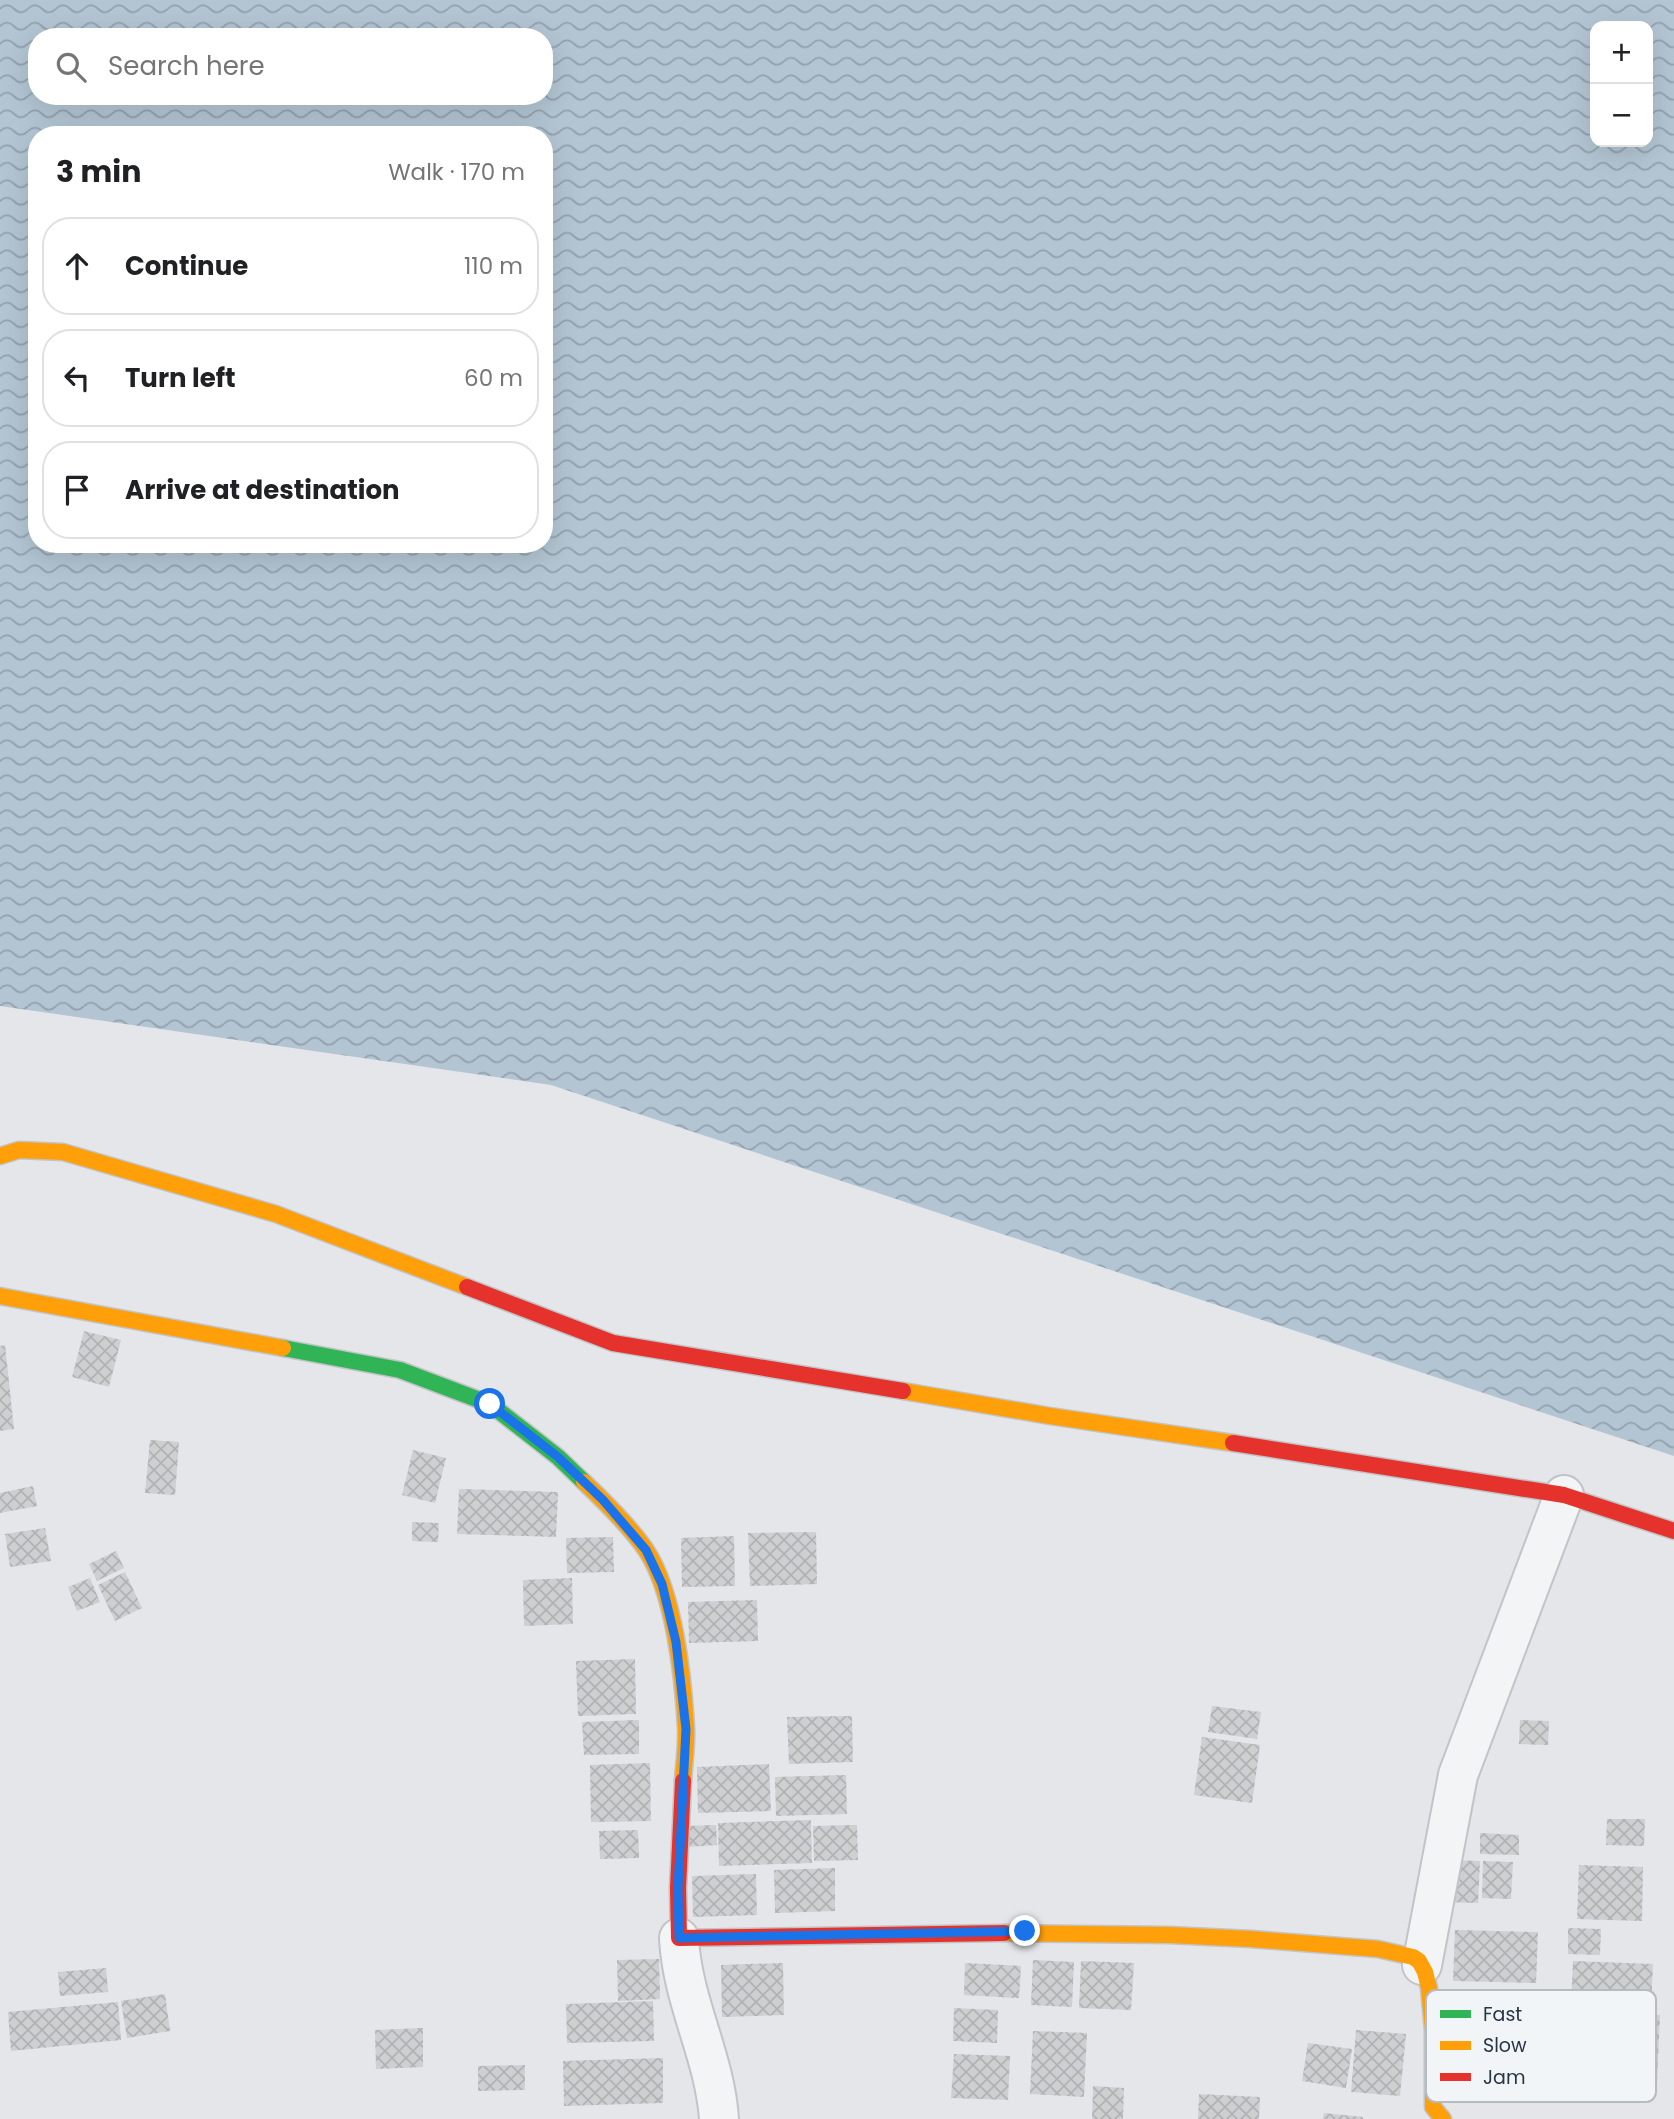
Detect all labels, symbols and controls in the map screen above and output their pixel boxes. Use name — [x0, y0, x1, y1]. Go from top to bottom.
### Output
map controls — [1590, 21, 1653, 147]
button: + — [1590, 21, 1653, 84]
search box — [28, 28, 553, 105]
icon: search — [52, 48, 90, 86]
text: Search here — [108, 48, 265, 84]
button: − — [1590, 84, 1653, 147]
text: 3 min — [56, 150, 141, 193]
text: Walk · 170 m — [388, 156, 525, 188]
icon: ahead — [58, 247, 96, 285]
text: Continue — [125, 248, 248, 284]
text: 110 m — [464, 250, 523, 282]
icon: left — [58, 359, 96, 397]
text: Turn left — [125, 360, 236, 396]
text: 60 m — [464, 362, 523, 394]
icon: arrive — [58, 471, 96, 509]
text: Arrive at destination — [125, 472, 400, 508]
route start — [474, 1388, 505, 1419]
route end — [1009, 1915, 1040, 1946]
legend — [1426, 1990, 1656, 2102]
text: Fast — [1483, 2001, 1522, 2028]
text: Slow — [1483, 2032, 1527, 2059]
text: Jam — [1483, 2064, 1525, 2091]

